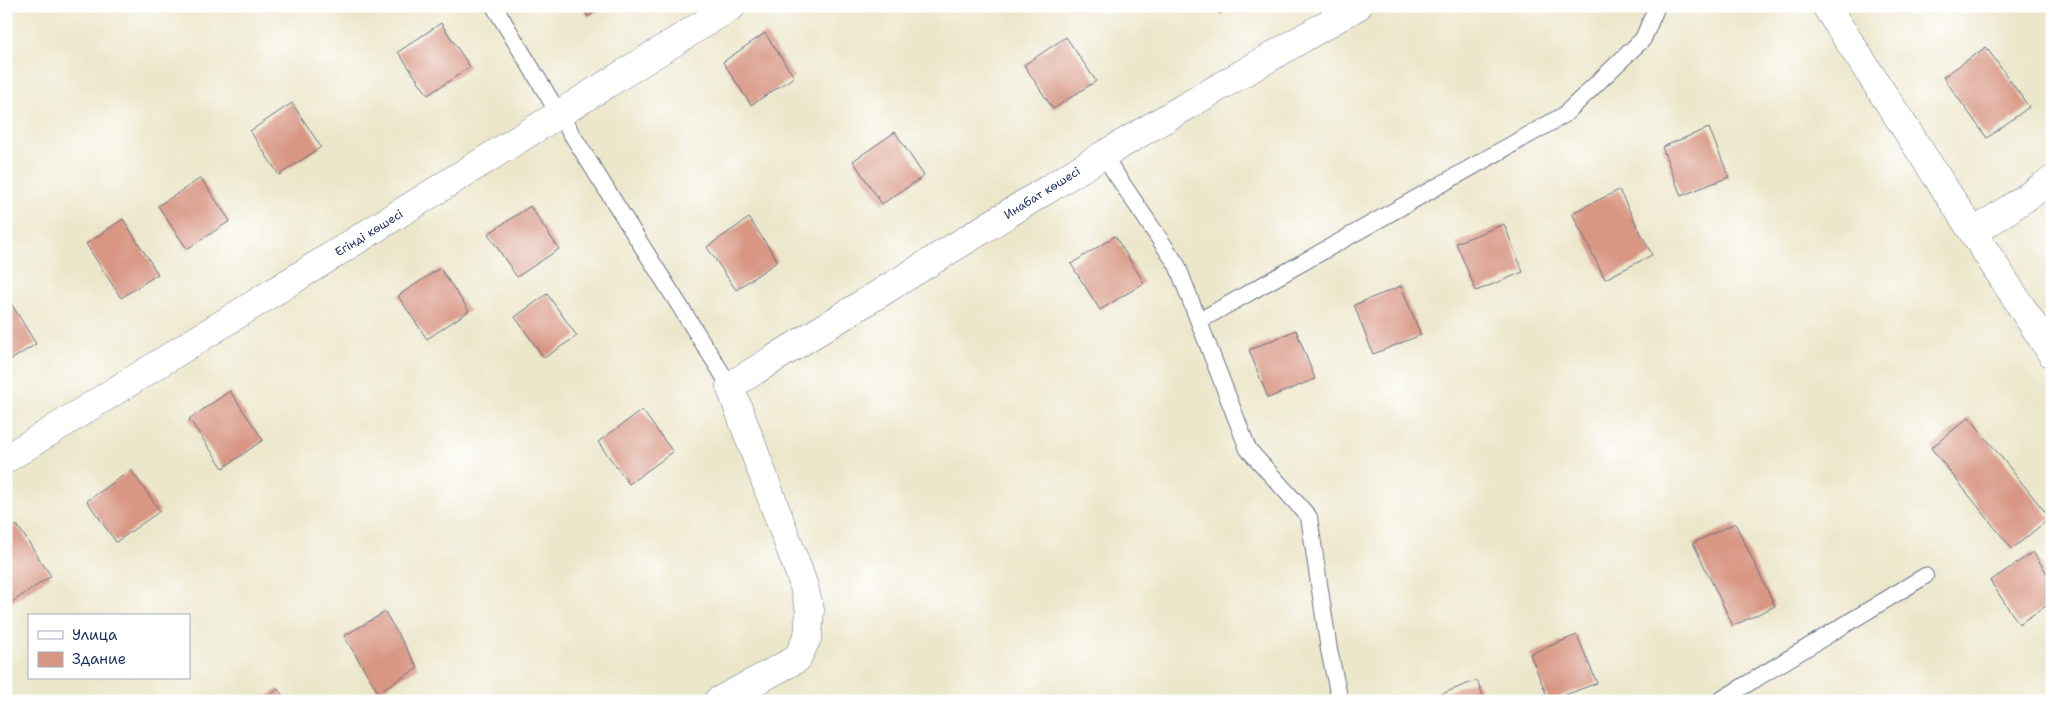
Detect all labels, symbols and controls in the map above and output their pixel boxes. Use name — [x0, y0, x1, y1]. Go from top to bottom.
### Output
street label: Инабат көшесі — [1001, 163, 1083, 223]
street label: Егінді көшесі — [332, 206, 406, 260]
legend — [28, 614, 190, 680]
text: Улица — [72, 625, 118, 645]
text: Здание — [72, 649, 126, 669]

